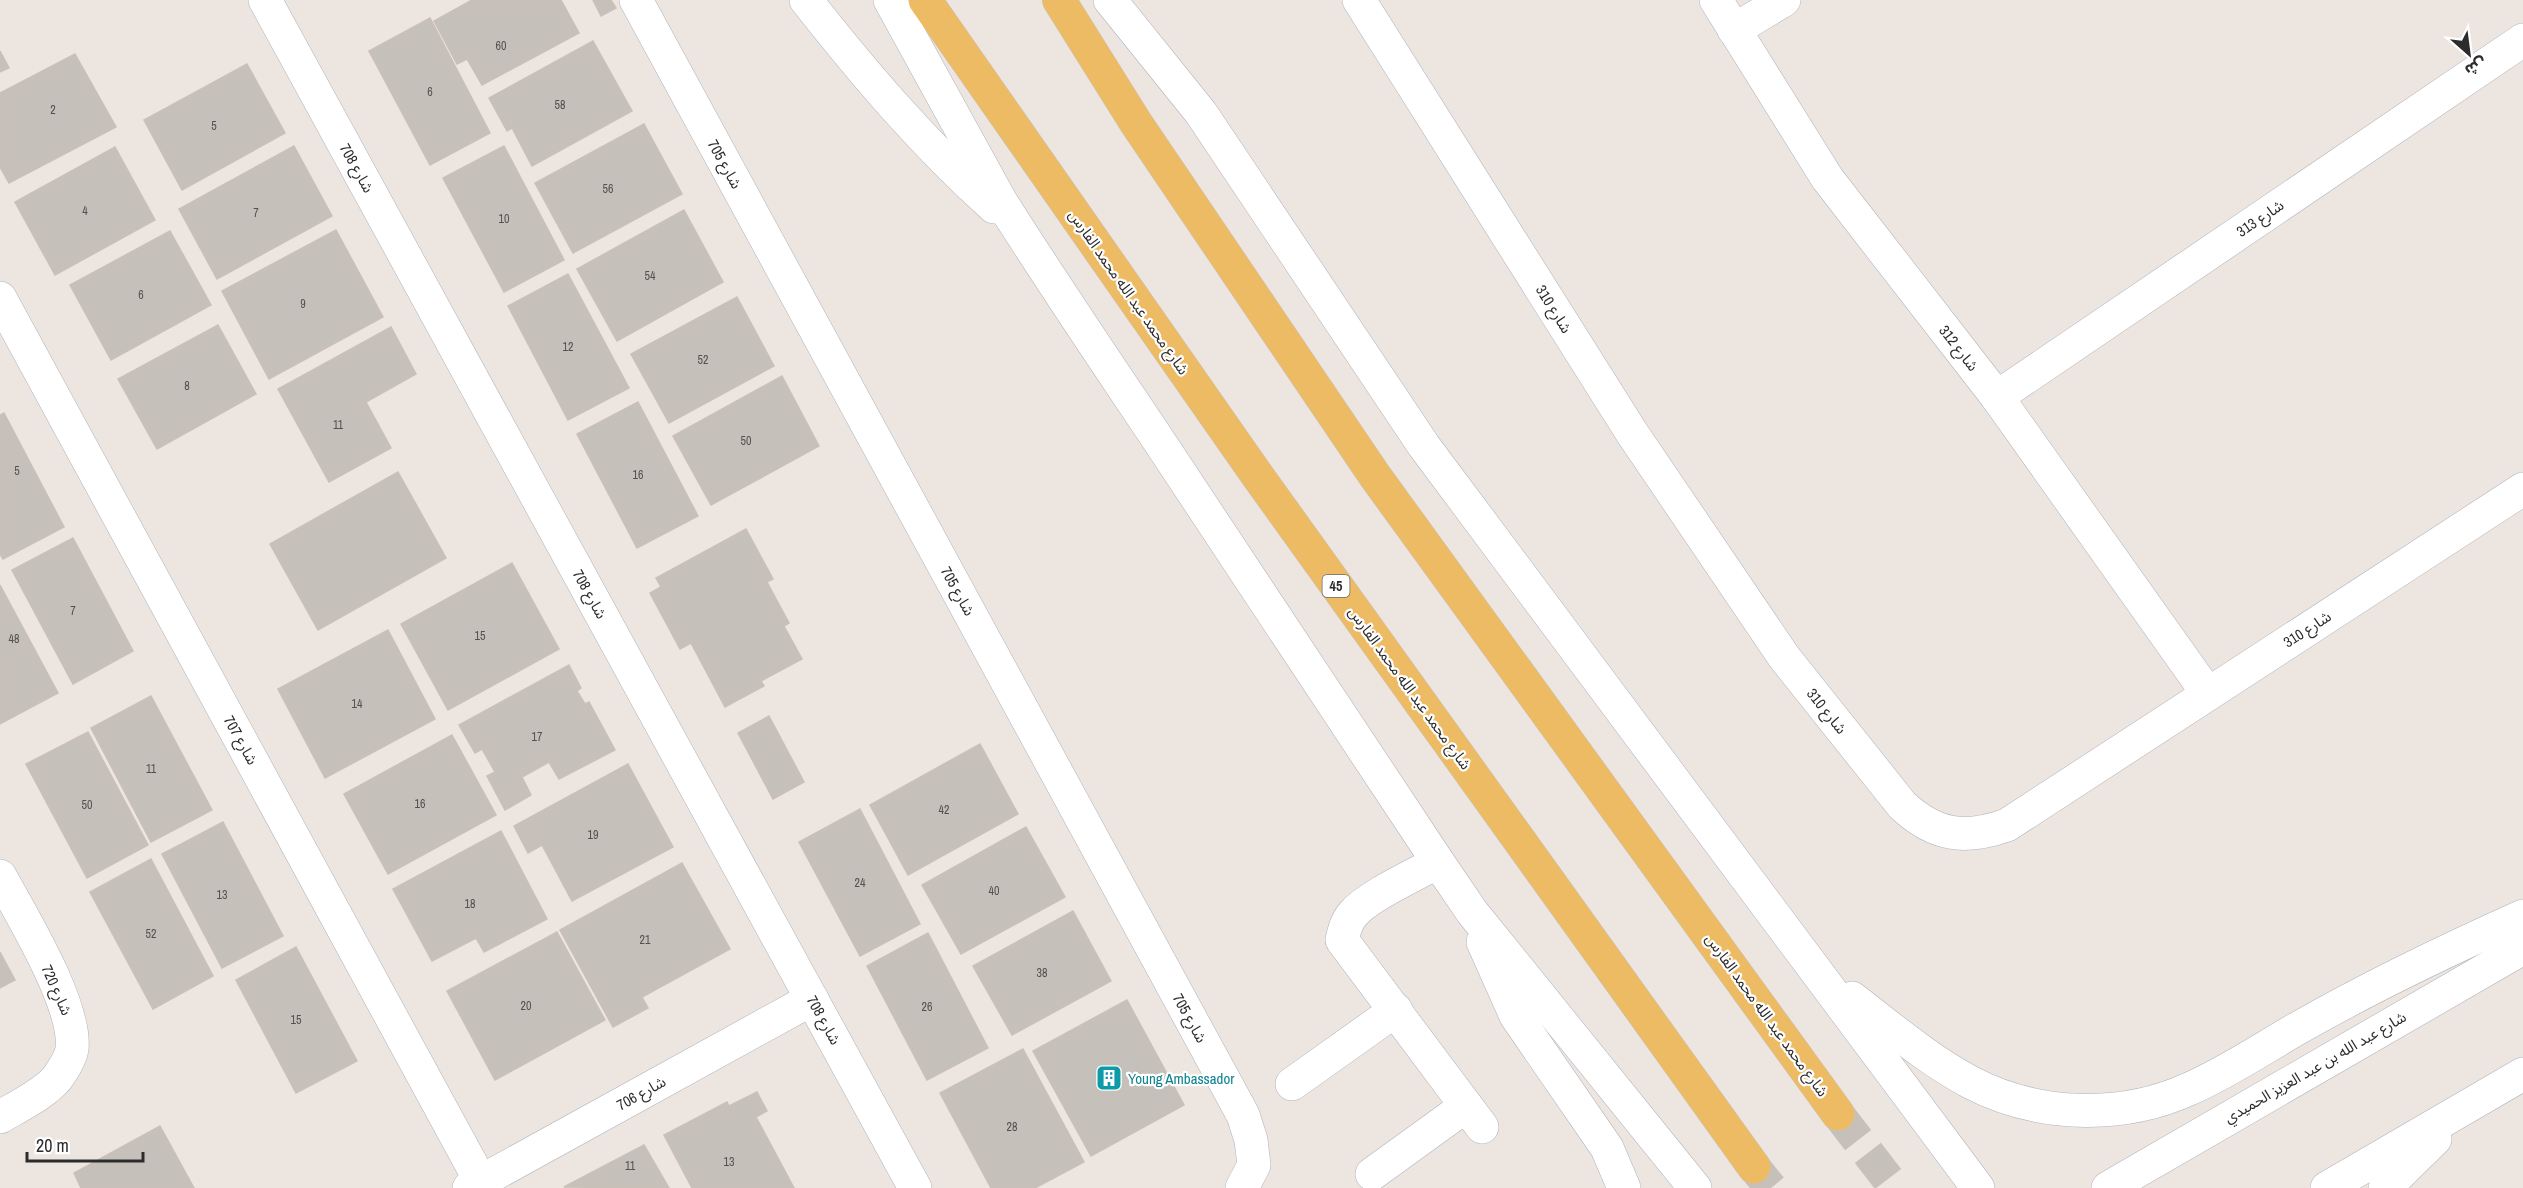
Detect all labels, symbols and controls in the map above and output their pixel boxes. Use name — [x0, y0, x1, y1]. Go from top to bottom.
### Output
north arrow — [2439, 24, 2499, 84]
house number: 60 — [496, 38, 506, 54]
text: ش — [2461, 52, 2491, 82]
house number: 6 — [427, 84, 433, 100]
house number: 58 — [555, 97, 565, 113]
house number: 2 — [50, 102, 56, 118]
house number: 5 — [211, 118, 217, 134]
street label: شارع 705 — [701, 136, 747, 194]
street label: شارع 708 — [333, 140, 379, 198]
house number: 56 — [603, 181, 613, 197]
street label: شارع 313 — [2232, 194, 2289, 243]
house number: 4 — [82, 203, 88, 219]
house number: 7 — [253, 205, 259, 221]
street label: شارع محمد عبد الله محمد الفارس — [1062, 205, 1194, 380]
house number: 10 — [499, 211, 509, 227]
house number: 54 — [645, 268, 656, 284]
street label: شارع 310 — [1529, 281, 1577, 338]
house number: 6 — [138, 287, 144, 303]
house number: 9 — [300, 296, 306, 312]
street label: شارع 312 — [1933, 321, 1984, 377]
house number: 12 — [563, 339, 573, 355]
house number: 52 — [698, 352, 708, 368]
house number: 8 — [184, 378, 190, 394]
house number: 11 — [333, 417, 344, 433]
house number: 50 — [741, 433, 751, 449]
house number: 5 — [14, 463, 20, 479]
house number: 16 — [633, 467, 643, 483]
street label: شارع 705 — [934, 563, 980, 621]
street label: شارع 708 — [566, 566, 612, 624]
road number: 45 — [1322, 575, 1350, 597]
street label: شارع محمد عبد الله محمد الفارس — [1342, 602, 1476, 775]
house number: 7 — [70, 603, 76, 619]
street label: شارع 310 — [2279, 606, 2336, 654]
house number: 15 — [475, 628, 486, 644]
house number: 48 — [9, 631, 19, 647]
street label: شارع 310 — [1801, 684, 1852, 740]
house number: 14 — [352, 696, 363, 712]
street label: شارع 707 — [217, 712, 263, 770]
house number: 17 — [532, 729, 543, 745]
house number: 11 — [146, 761, 157, 777]
house number: 16 — [415, 796, 425, 812]
house number: 50 — [82, 797, 92, 813]
house number: 42 — [939, 802, 949, 818]
house number: 19 — [588, 827, 598, 843]
house number: 24 — [855, 875, 866, 891]
house number: 40 — [989, 883, 999, 899]
house number: 13 — [217, 887, 227, 903]
house number: 18 — [465, 896, 475, 912]
house number: 52 — [146, 926, 156, 942]
street label: شارع محمد عبد الله محمد الفارس — [1699, 929, 1833, 1102]
house number: 21 — [640, 932, 651, 948]
street label: شارع 720 — [35, 961, 78, 1020]
house number: 38 — [1037, 965, 1047, 981]
street label: شارع 705 — [1166, 990, 1212, 1048]
street label: شارع 708 — [800, 992, 846, 1050]
house number: 20 — [521, 998, 531, 1014]
house number: 26 — [922, 999, 932, 1015]
street label: شارع عبد الله بن عبد العزيز الحميدي — [2220, 1006, 2411, 1130]
house number: 15 — [291, 1012, 302, 1028]
building icon: Young Ambassador — [1094, 1063, 1124, 1093]
place label: Young Ambassador — [1128, 1068, 1234, 1089]
street label: شارع 706 — [613, 1071, 671, 1117]
house number: 28 — [1007, 1119, 1017, 1135]
scale bar — [27, 1125, 142, 1163]
text: 20 m — [36, 1133, 69, 1158]
house number: 13 — [724, 1154, 734, 1170]
house number: 11 — [625, 1158, 636, 1174]

